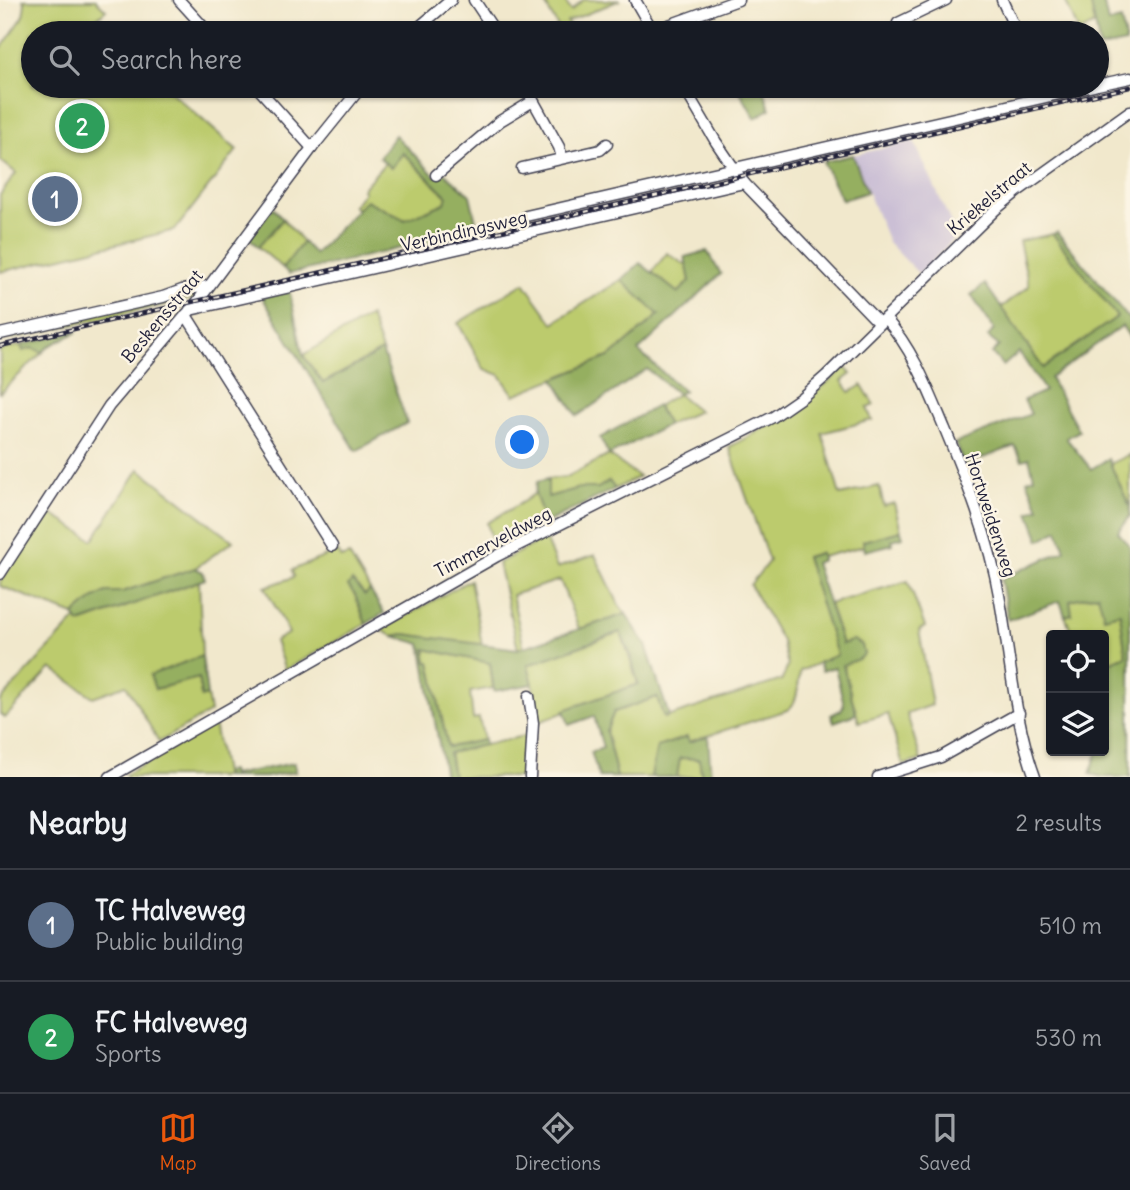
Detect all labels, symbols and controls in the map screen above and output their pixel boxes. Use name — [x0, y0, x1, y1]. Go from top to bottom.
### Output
search box — [21, 21, 1109, 98]
icon: search — [45, 41, 83, 79]
text: Search here — [101, 43, 242, 76]
pin: 2 — [59, 100, 105, 152]
street label: Kriekelstraat — [942, 156, 1036, 240]
pin: 1 — [32, 173, 78, 225]
street label: Verbindingsweg — [398, 205, 530, 257]
street label: Beskensstraat — [116, 265, 208, 367]
your location — [505, 425, 539, 459]
street label: Hortweidenweg — [960, 450, 1022, 580]
street label: Timmerveldweg — [431, 502, 555, 582]
map controls — [1046, 630, 1109, 756]
button: locate — [1046, 630, 1109, 693]
button: layers — [1046, 693, 1109, 756]
text: Nearby — [28, 804, 128, 842]
text: 2 results — [1016, 808, 1102, 837]
text: TC Halveweg — [95, 894, 246, 927]
text: 1 — [46, 911, 56, 940]
text: 510 m — [1039, 911, 1102, 940]
text: Public building — [95, 927, 244, 956]
text: FC Halveweg — [95, 1006, 248, 1039]
text: 2 — [45, 1023, 57, 1052]
text: 530 m — [1035, 1023, 1102, 1052]
text: Sports — [95, 1039, 161, 1068]
tab: Map — [159, 1109, 197, 1175]
tab: Directions — [515, 1109, 601, 1175]
tab: Saved — [919, 1109, 971, 1175]

